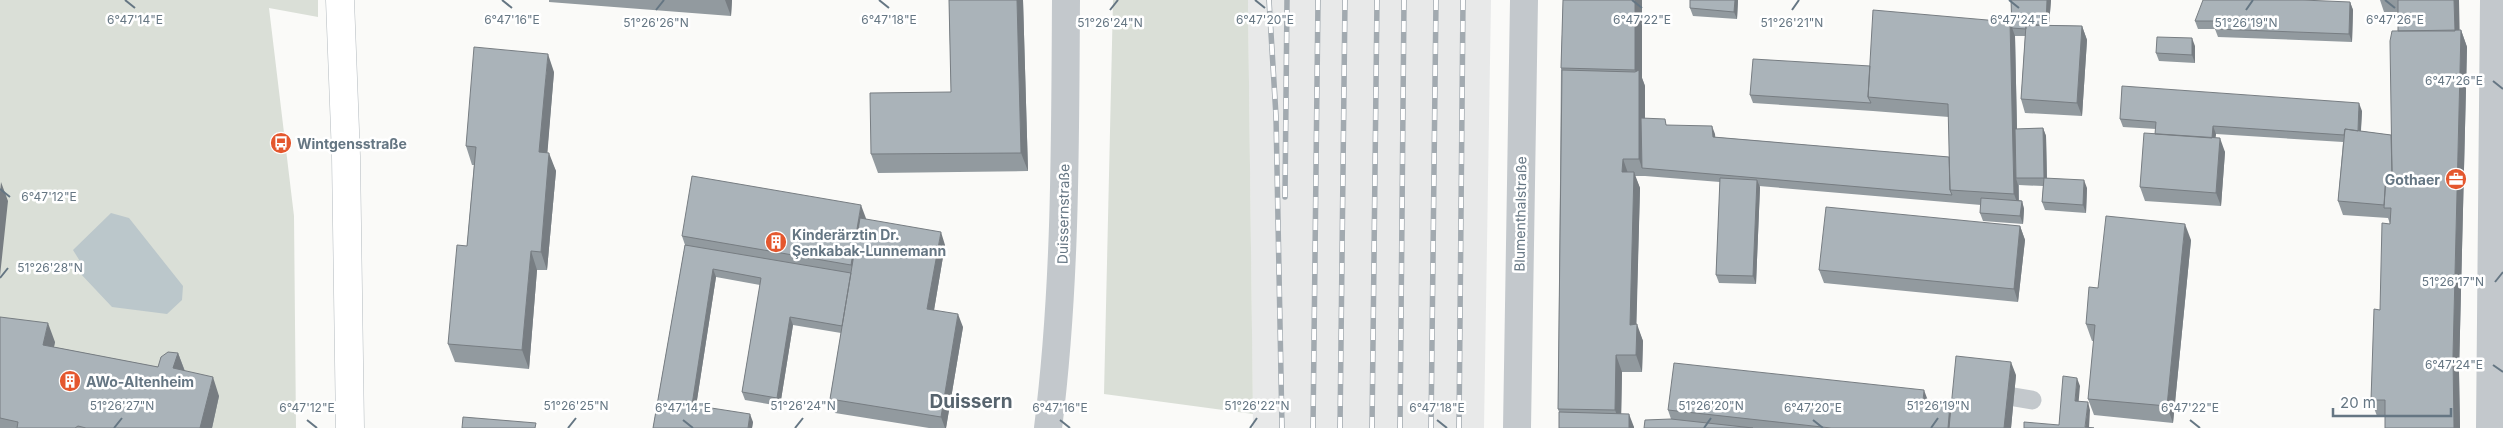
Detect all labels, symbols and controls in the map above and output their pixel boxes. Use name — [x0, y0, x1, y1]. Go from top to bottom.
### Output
text: 6°47'14"E — [107, 12, 163, 27]
text: 6°47'16"E — [484, 12, 540, 27]
text: 6°47'18"E — [861, 12, 917, 27]
text: 6°47'20"E — [1236, 12, 1294, 27]
text: 6°47'22"E — [1613, 12, 1671, 27]
text: 6°47'24"E — [1990, 12, 2048, 27]
text: 6°47'26"E — [2366, 12, 2424, 27]
text: 51°26'26"N — [623, 15, 689, 30]
text: 51°26'24"N — [1077, 15, 1143, 30]
text: 51°26'21"N — [1761, 15, 1823, 30]
text: 51°26'19"N — [2215, 15, 2277, 30]
text: 6°47'26"E — [2425, 73, 2483, 88]
bus stop icon: Wintgensstraße — [269, 131, 293, 155]
place label: Wintgensstraße — [297, 135, 407, 152]
street label: Blumenthalstraße — [1510, 156, 1530, 272]
street label: Duissernstraße — [1054, 164, 1072, 264]
office icon: Gothaer — [2444, 167, 2468, 191]
place label: Gothaer — [2385, 171, 2440, 188]
text: 6°47'12"E — [21, 189, 77, 204]
place label: Kinderärztin Dr. Şenkabak-Lunnemann — [792, 226, 946, 259]
building icon: Kinderärztin Dr. Şenkabak-Lunnemann — [764, 230, 788, 254]
text: 51°26'28"N — [17, 260, 83, 275]
text: 51°26'17"N — [2422, 274, 2484, 289]
text: 6°47'24"E — [2425, 357, 2483, 372]
building icon: AWo-Altenheim — [58, 369, 82, 393]
place label: AWo-Altenheim — [86, 373, 194, 390]
scale bar — [2333, 386, 2450, 418]
district label: Duissern — [929, 390, 1013, 413]
text: 20 m — [2340, 393, 2376, 412]
text: 51°26'27"N — [90, 398, 154, 413]
text: 51°26'25"N — [543, 398, 609, 413]
text: 51°26'24"N — [770, 398, 836, 413]
text: 51°26'22"N — [1224, 398, 1290, 413]
text: 51°26'20"N — [1678, 398, 1744, 413]
text: 51°26'19"N — [1907, 398, 1969, 413]
text: 6°47'12"E — [279, 400, 335, 415]
text: 6°47'14"E — [655, 400, 711, 415]
text: 6°47'16"E — [1032, 400, 1088, 415]
text: 6°47'18"E — [1409, 400, 1465, 415]
text: 6°47'20"E — [1784, 400, 1842, 415]
text: 6°47'22"E — [2161, 400, 2219, 415]

